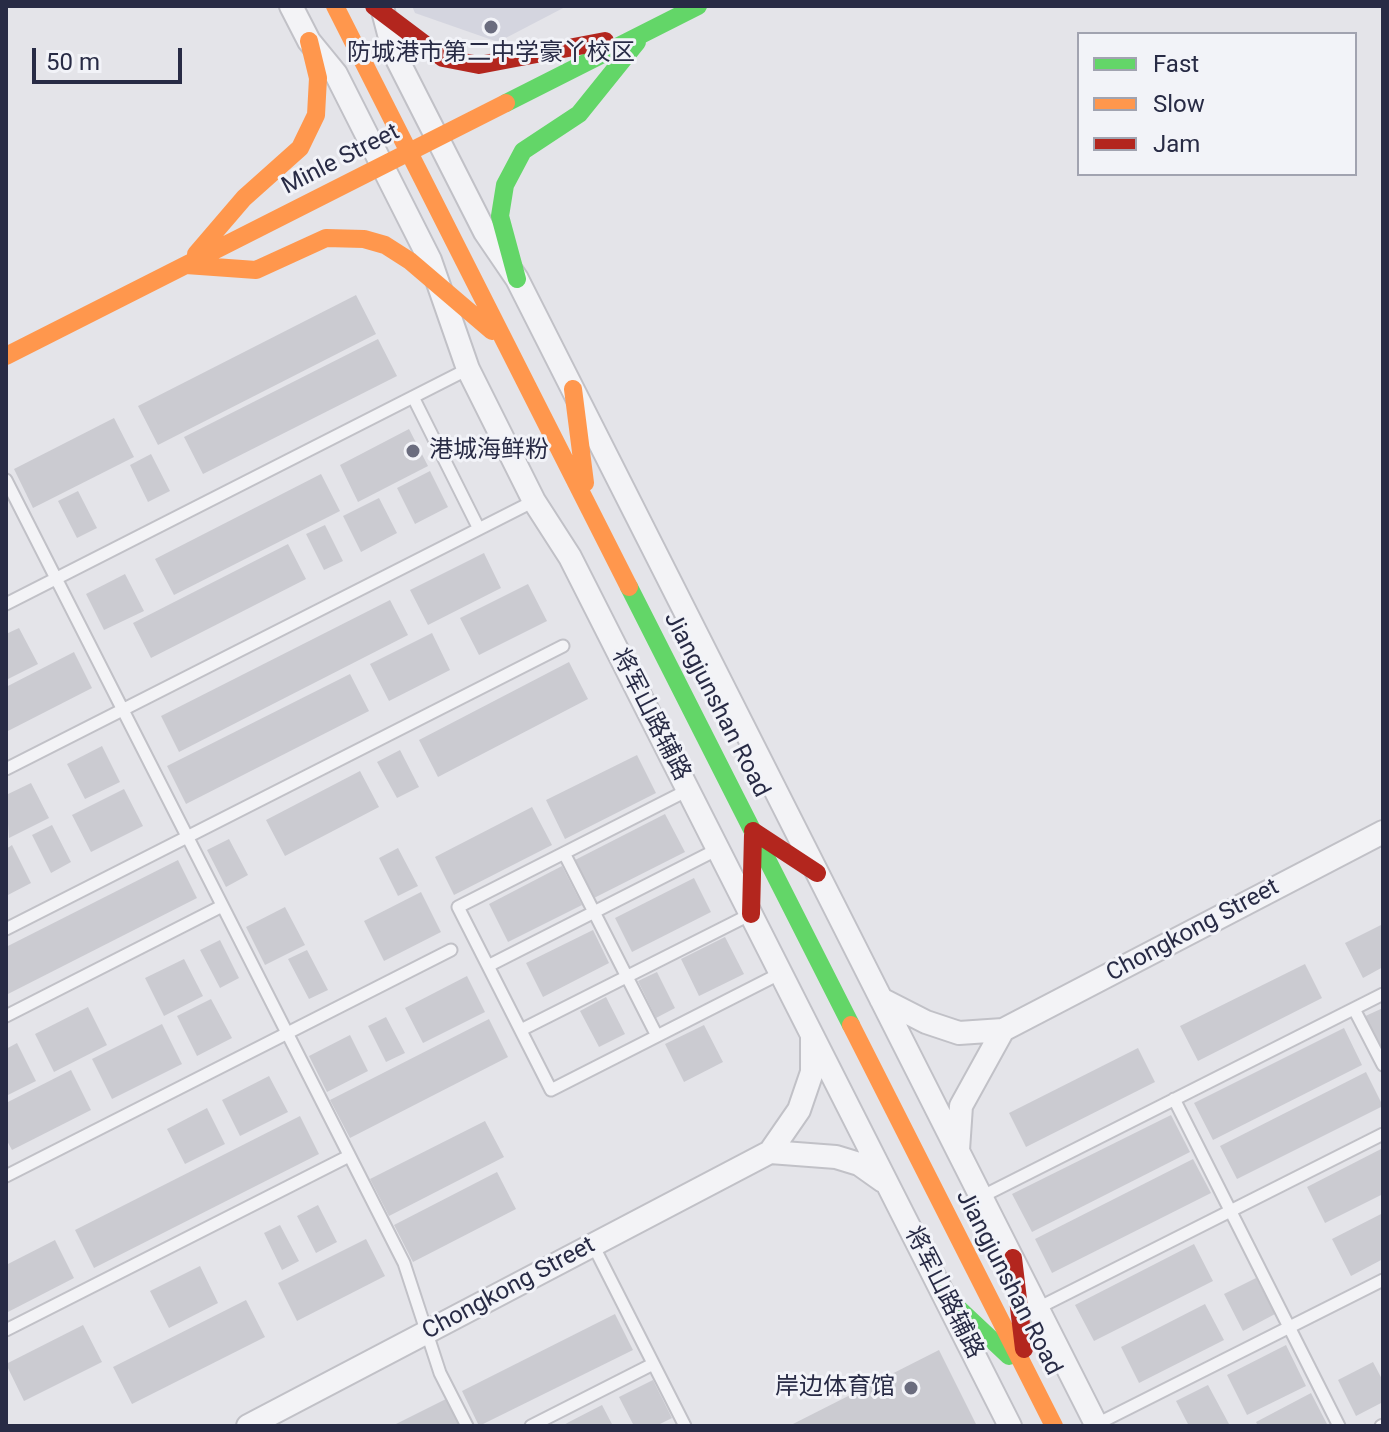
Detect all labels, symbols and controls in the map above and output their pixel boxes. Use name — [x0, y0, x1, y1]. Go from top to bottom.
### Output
marker: 防城港市第二中学豪丫校区 — [482, 18, 500, 36]
scale bar — [36, 32, 186, 82]
legend — [1077, 32, 1357, 176]
place label: 防城港市第二中学豪丫校区 — [347, 40, 635, 68]
text: 50 m — [46, 48, 100, 76]
text: Fast — [1153, 50, 1199, 78]
text: Slow — [1153, 90, 1205, 118]
street label: Minle Street — [277, 118, 405, 202]
text: Jam — [1153, 130, 1200, 158]
place label: 港城海鲜粉 — [429, 437, 549, 465]
marker: 港城海鲜粉 — [404, 442, 422, 460]
street label: Jiangjunshan Road — [657, 608, 775, 802]
street label: 将军山路辅路 — [604, 644, 696, 786]
street label: Chongkong Street — [1102, 873, 1284, 989]
street label: Jiangjunshan Road — [949, 1186, 1067, 1380]
street label: 将军山路辅路 — [897, 1222, 989, 1364]
street label: Chongkong Street — [418, 1231, 600, 1347]
place label: 岸边体育馆 — [775, 1374, 895, 1402]
marker: 岸边体育馆 — [902, 1379, 920, 1397]

